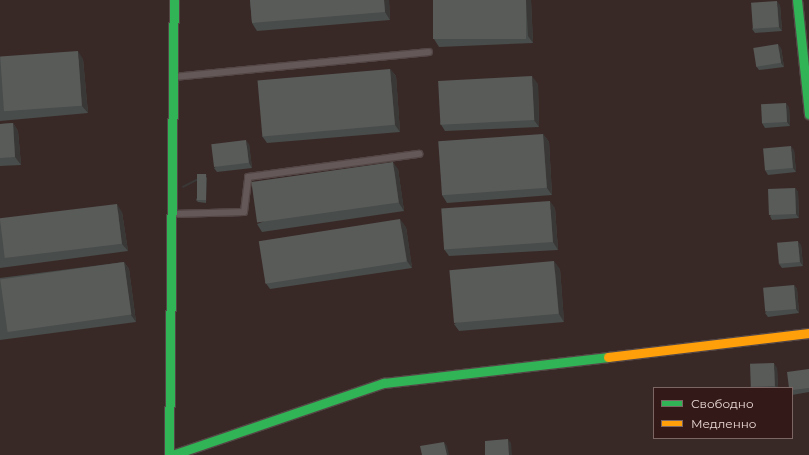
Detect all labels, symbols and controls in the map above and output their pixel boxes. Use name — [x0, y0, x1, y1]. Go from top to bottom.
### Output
legend — [653, 387, 793, 439]
text: Свободно — [691, 396, 754, 411]
text: Медленно — [691, 416, 756, 431]

